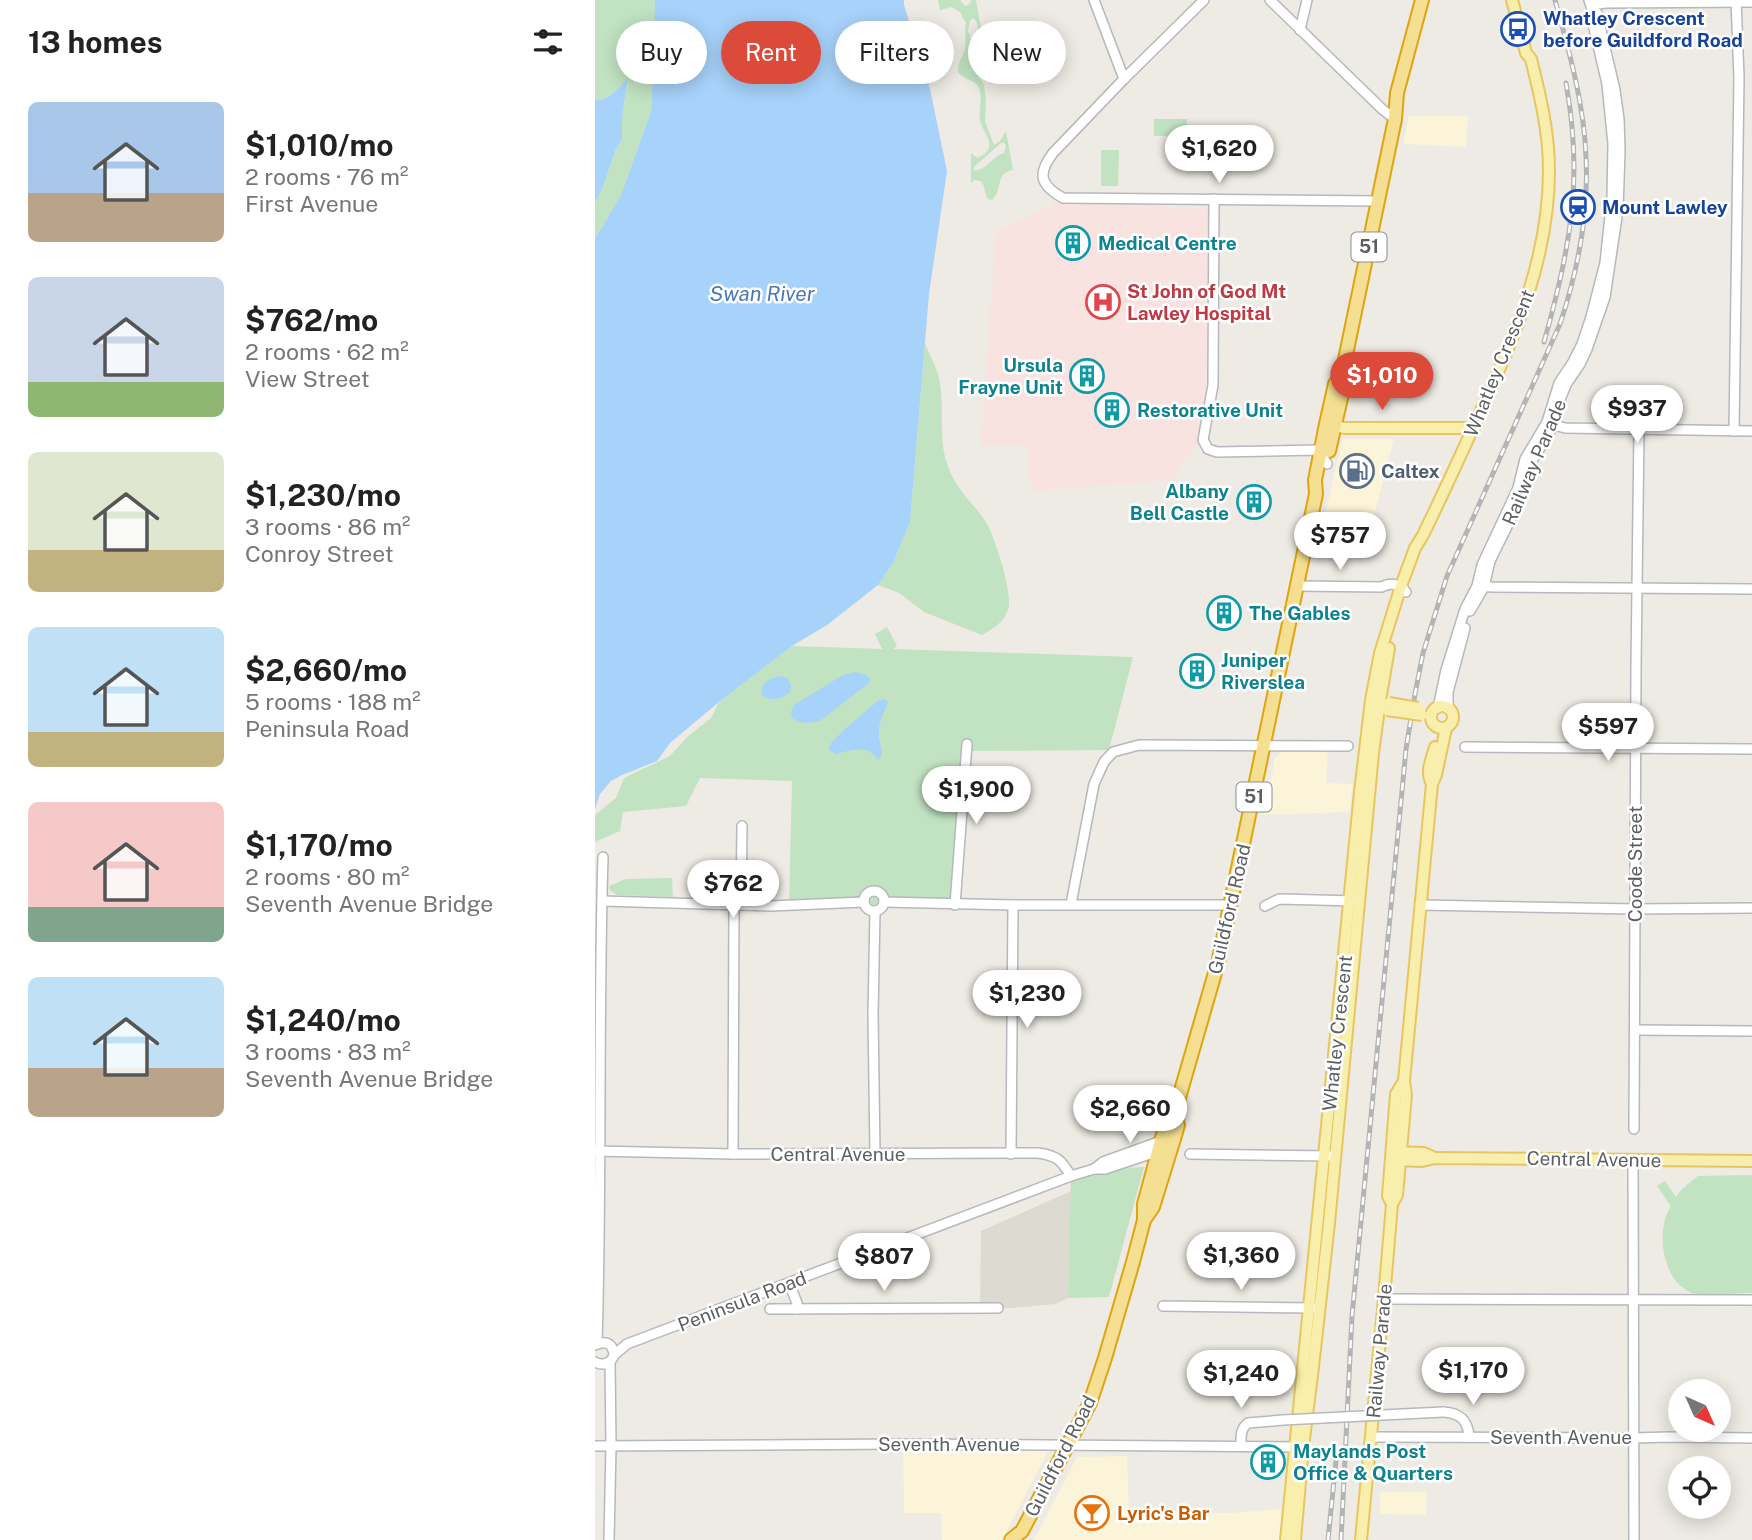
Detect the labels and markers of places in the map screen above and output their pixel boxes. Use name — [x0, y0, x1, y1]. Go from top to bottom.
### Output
place label: Whatley Crescent before Guildford Road — [1543, 7, 1743, 51]
bus stop icon: Whatley Crescent before Guildford Road — [1499, 10, 1537, 48]
pin: $1,620 — [1162, 125, 1276, 185]
station icon: Mount Lawley — [1559, 188, 1597, 226]
place label: Mount Lawley — [1602, 196, 1728, 218]
building icon: Medical Centre — [1054, 224, 1092, 262]
place label: Medical Centre — [1098, 232, 1237, 254]
place label: St John of God Mt Lawley Hospital — [1127, 280, 1286, 324]
hospital icon: St John of God Mt Lawley Hospital — [1084, 283, 1122, 321]
pin: $1,010 — [1325, 352, 1439, 412]
place label: Ursula Frayne Unit — [958, 354, 1063, 398]
building icon: Ursula Frayne Unit — [1068, 357, 1106, 395]
pin: $937 — [1596, 386, 1678, 445]
building icon: Restorative Unit — [1093, 391, 1131, 429]
place label: Restorative Unit — [1137, 399, 1283, 421]
fuel station icon: Caltex — [1338, 452, 1376, 490]
place label: Caltex — [1381, 460, 1440, 482]
place label: Albany Bell Castle — [1130, 480, 1229, 524]
building icon: Albany Bell Castle — [1235, 483, 1273, 521]
pin: $757 — [1299, 512, 1381, 572]
building icon: The Gables — [1205, 594, 1243, 632]
place label: The Gables — [1249, 602, 1351, 624]
place label: Juniper Riverslea — [1221, 649, 1305, 693]
building icon: Juniper Riverslea — [1178, 652, 1216, 690]
pin: $597 — [1567, 704, 1649, 763]
pin: $1,900 — [919, 766, 1033, 826]
pin: $762 — [692, 860, 774, 920]
pin: $1,230 — [970, 970, 1084, 1030]
pin: $2,660 — [1073, 1086, 1187, 1145]
pin: $1,360 — [1184, 1232, 1298, 1292]
pin: $807 — [843, 1234, 925, 1293]
pin: $1,170 — [1416, 1348, 1530, 1407]
pin: $1,240 — [1184, 1350, 1298, 1410]
place label: Maylands Post Office & Quarters — [1293, 1440, 1453, 1484]
building icon: Maylands Post Office & Quarters — [1249, 1443, 1287, 1481]
bar icon: Lyric's Bar — [1073, 1494, 1111, 1532]
place label: Lyric's Bar — [1117, 1502, 1210, 1524]

